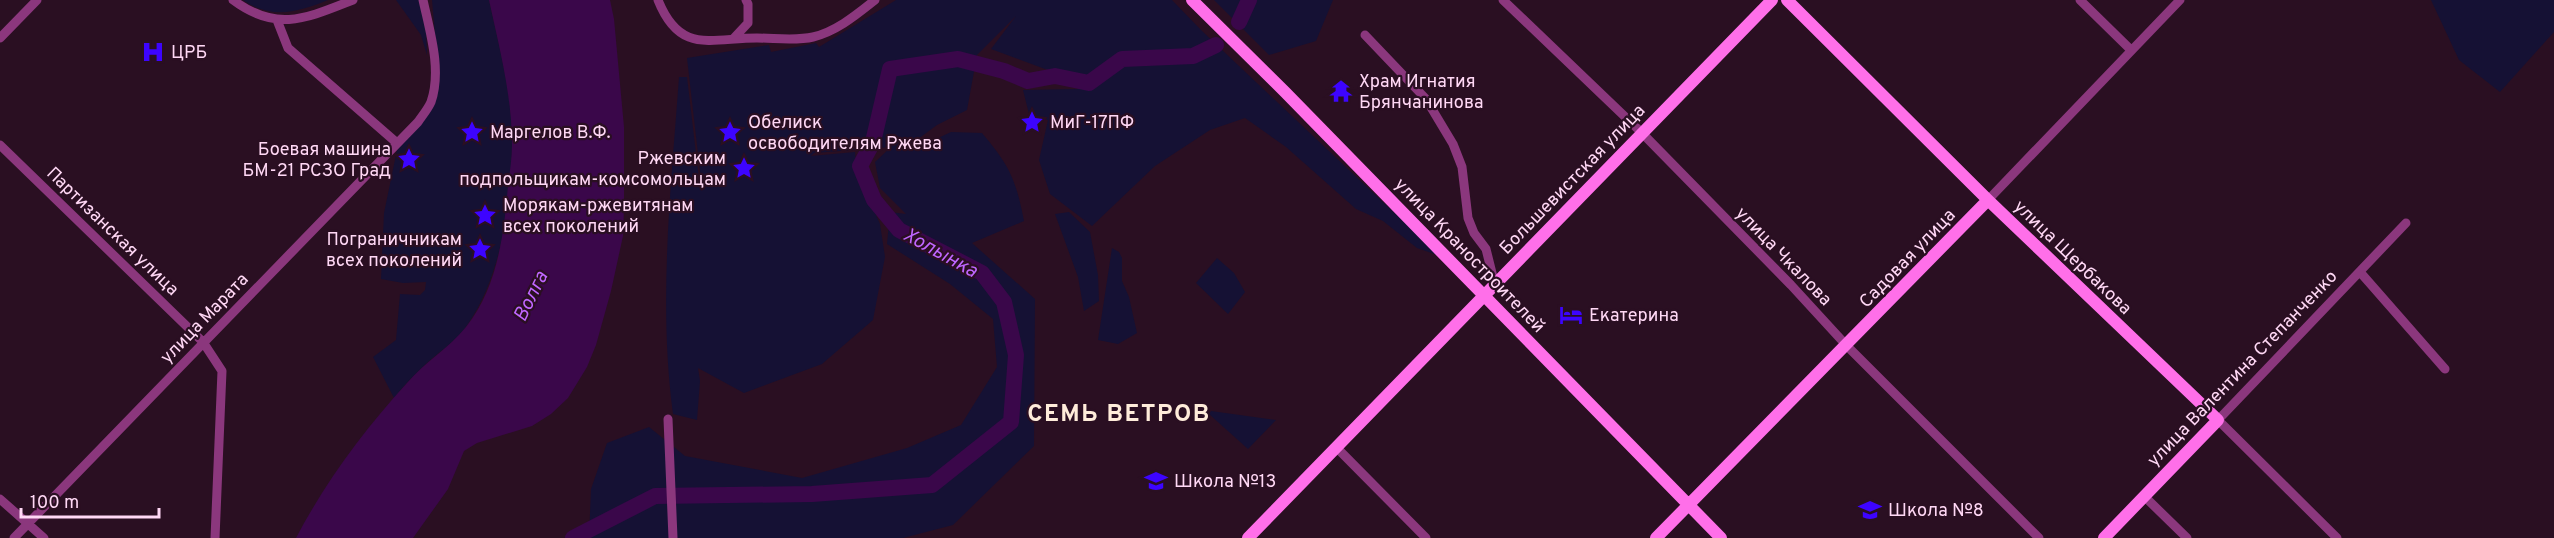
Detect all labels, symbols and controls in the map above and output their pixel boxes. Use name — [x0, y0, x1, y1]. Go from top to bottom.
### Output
hospital icon: ЦРБ — [140, 39, 166, 65]
place label: ЦРБ — [171, 42, 207, 65]
place label: Храм Игнатия Брянчанинова — [1359, 71, 1484, 115]
temple icon: Храм Игнатия Брянчанинова — [1328, 78, 1354, 104]
street label: Большевистская улица — [1495, 100, 1651, 260]
place icon: МиГ-17ПФ — [1019, 109, 1045, 135]
place label: Обелиск освободителям Ржева — [748, 112, 942, 156]
place label: МиГ-17ПФ — [1050, 112, 1134, 135]
place icon: Маргелов В.Ф. — [459, 119, 485, 145]
place icon: Обелиск освободителям Ржева — [717, 119, 743, 145]
place label: Маргелов В.Ф. — [490, 122, 611, 145]
place label: Боевая машина БМ-21 РСЗО Град — [243, 139, 391, 183]
place icon: Боевая машина БМ-21 РСЗО Град — [396, 146, 422, 172]
place label: Ржевским подпольщикам-комсомольцам — [459, 148, 726, 192]
place icon: Ржевским подпольщикам-комсомольцам — [731, 155, 757, 181]
street label: Партизанская улица — [41, 163, 183, 301]
street label: улица Краностроителей — [1389, 174, 1549, 338]
place label: Морякам-ржевитянам всех поколений — [503, 195, 693, 239]
street label: улица Щербакова — [2008, 196, 2136, 320]
place icon: Морякам-ржевитянам всех поколений — [472, 202, 498, 228]
street label: улица Чкалова — [1730, 203, 1836, 311]
street label: Садовая улица — [1855, 205, 1961, 314]
water label: Холынка — [898, 223, 982, 285]
place label: Пограничникам всех поколений — [326, 229, 462, 273]
place icon: Пограничникам всех поколений — [467, 236, 493, 262]
street label: улица Валентина Степанченко — [2143, 266, 2343, 472]
water label: Волга — [508, 267, 555, 327]
street label: улица Марата — [156, 269, 254, 369]
hotel icon: Екатерина — [1558, 302, 1584, 328]
place label: Екатерина — [1589, 305, 1679, 328]
district label: СЕМЬ ВЕТРОВ — [1027, 400, 1211, 430]
school or university icon: Школа №13 — [1143, 468, 1169, 494]
place label: Школа №13 — [1174, 471, 1276, 494]
scale bar — [21, 481, 159, 519]
text: 100 m — [30, 492, 79, 515]
school or university icon: Школа №8 — [1857, 497, 1883, 523]
place label: Школа №8 — [1888, 500, 1984, 523]

